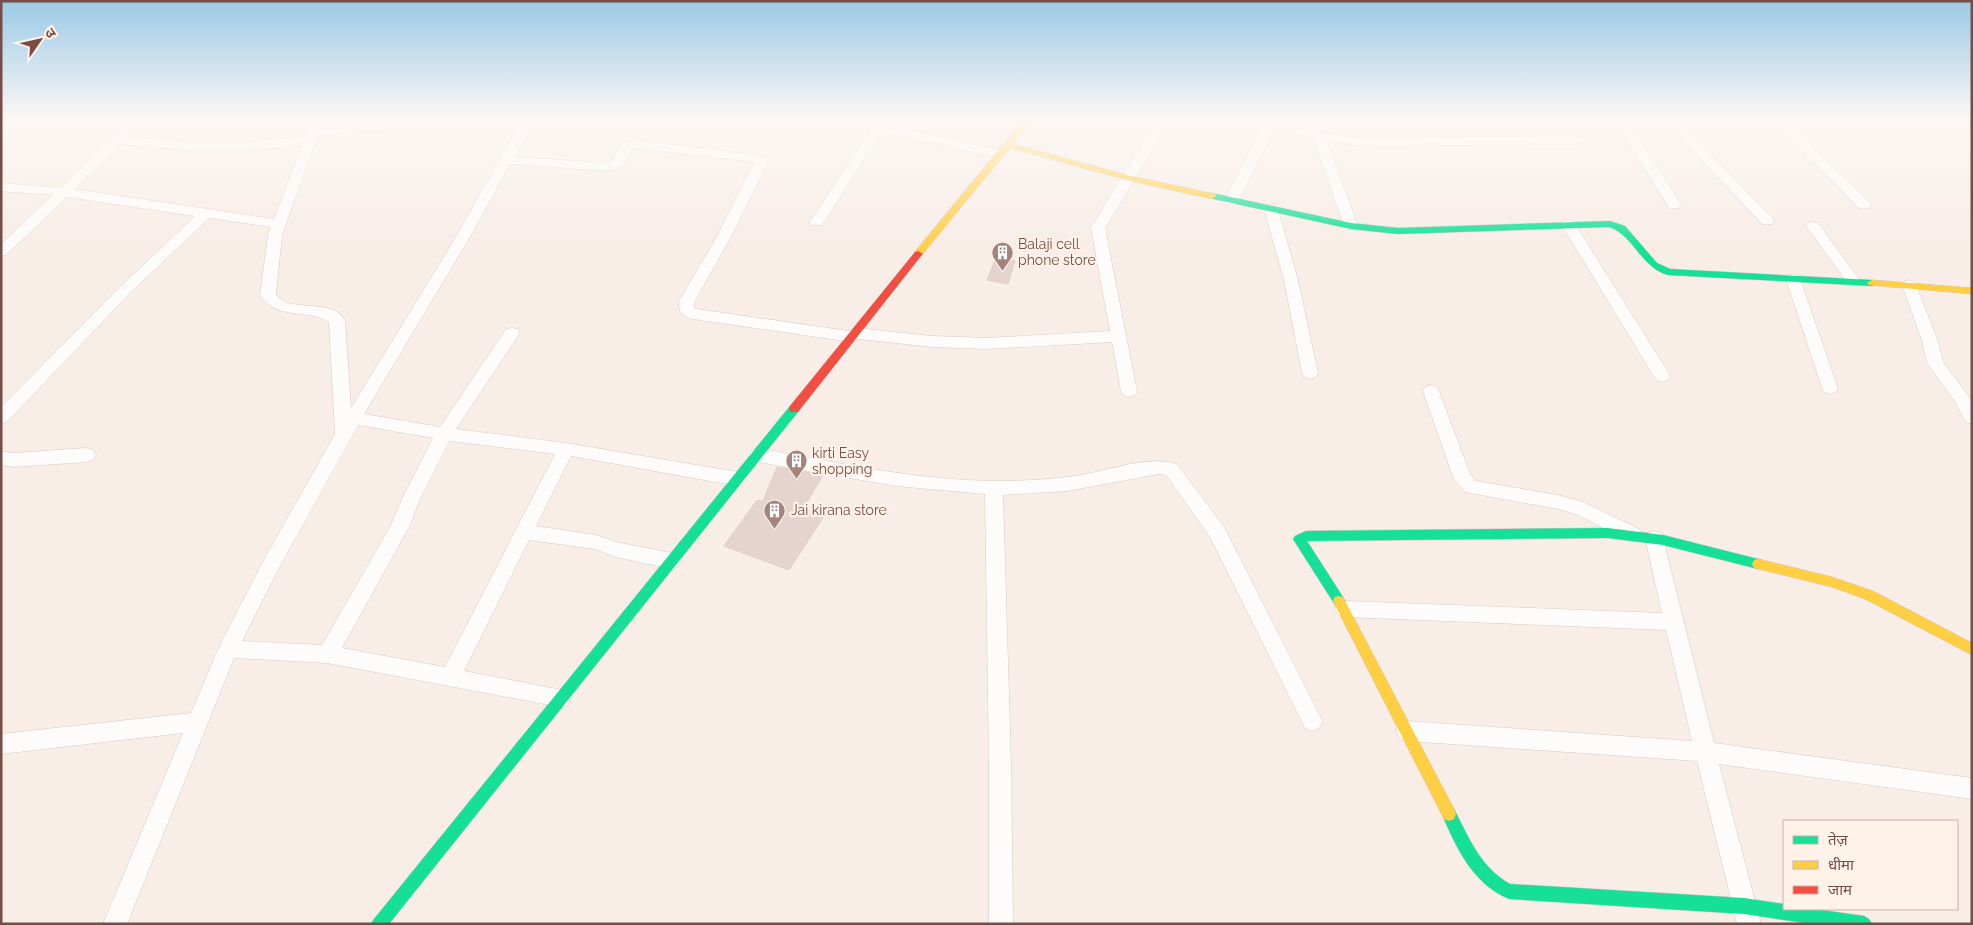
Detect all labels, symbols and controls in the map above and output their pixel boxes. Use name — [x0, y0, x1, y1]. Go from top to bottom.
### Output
north arrow — [15, 15, 65, 65]
text: उ — [42, 25, 60, 41]
place label: Balaji cell phone store — [1018, 236, 1096, 268]
building icon: Balaji cell phone store — [990, 240, 1014, 271]
place label: kirti Easy shopping — [812, 445, 872, 477]
building icon: kirti Easy shopping — [784, 449, 808, 480]
building icon: Jai kirana store — [763, 498, 787, 529]
place label: Jai kirana store — [791, 502, 887, 518]
legend — [1783, 820, 1958, 910]
text: तेज़ — [1828, 831, 1849, 849]
text: धीमा — [1828, 856, 1855, 874]
text: जाम — [1828, 881, 1853, 899]

